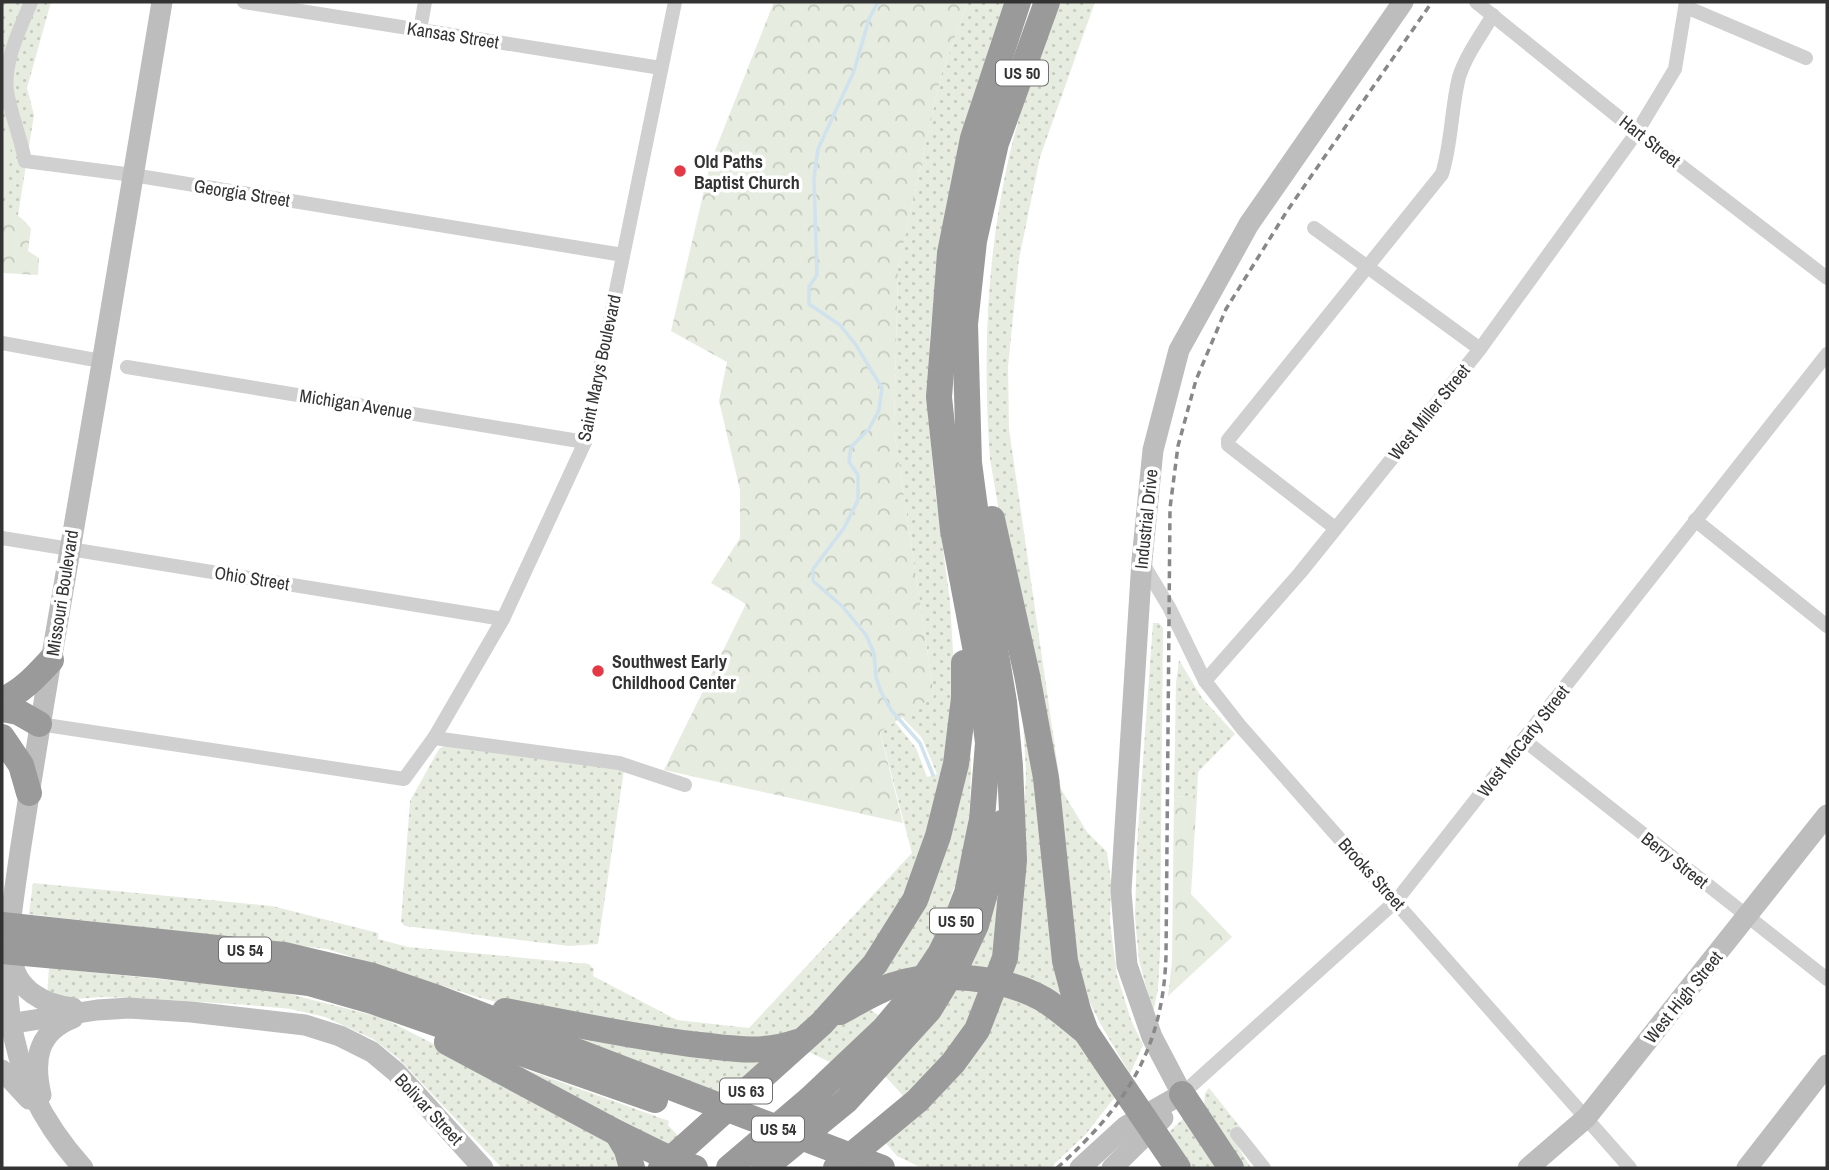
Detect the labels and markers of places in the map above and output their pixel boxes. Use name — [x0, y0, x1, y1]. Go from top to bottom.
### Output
place label: Old Paths Baptist Church — [694, 149, 800, 195]
marker: Old Paths Baptist Church — [672, 163, 688, 179]
place label: Southwest Early Childhood Center — [612, 649, 736, 695]
marker: Southwest Early Childhood Center — [590, 663, 606, 679]

